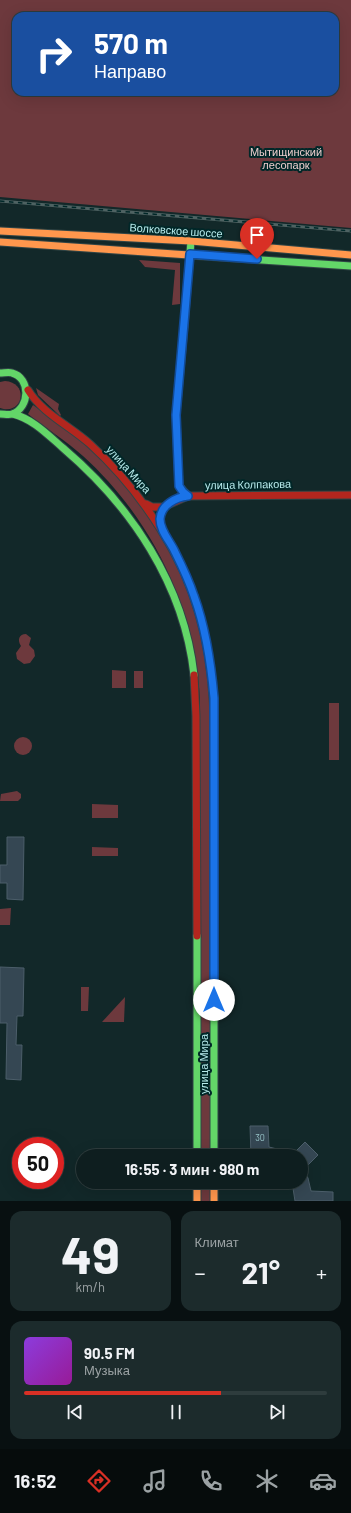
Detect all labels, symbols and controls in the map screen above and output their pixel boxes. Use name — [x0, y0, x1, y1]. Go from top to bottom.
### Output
text: 570 m — [94, 26, 168, 60]
icon: right — [28, 28, 80, 80]
text: Направо — [94, 60, 166, 82]
park label: Мытищинский лесопарк — [250, 145, 322, 171]
pin — [240, 218, 274, 259]
street label: Волковское шоссе — [129, 220, 223, 240]
icon: arrive — [246, 224, 268, 246]
street label: улица Мира — [104, 442, 154, 496]
street label: улица Колпакова — [205, 477, 292, 491]
position arrow — [193, 979, 235, 1021]
street label: улица Мира — [197, 1033, 210, 1094]
house number: 30 — [255, 1132, 265, 1143]
speed limit sign: 50 — [12, 1137, 64, 1189]
text: 16:55 · 3 мин · 980 m — [125, 1160, 259, 1178]
text: 49 — [61, 1222, 120, 1284]
text: Климат — [195, 1234, 239, 1250]
text: 21° — [241, 1254, 280, 1290]
text: − — [195, 1259, 206, 1285]
text: + — [316, 1259, 327, 1285]
text: km/h — [76, 1279, 105, 1295]
text: 90.5 FM — [84, 1344, 135, 1362]
text: Музыка — [84, 1362, 130, 1378]
icon: previous — [64, 1401, 86, 1423]
icon: pause — [165, 1401, 187, 1423]
icon: next — [266, 1401, 288, 1423]
icon: directions — [85, 1467, 113, 1495]
icon: music — [141, 1467, 169, 1495]
icon: phone — [197, 1467, 225, 1495]
icon: climate — [253, 1467, 281, 1495]
icon: car — [309, 1467, 337, 1495]
text: 16:52 — [14, 1470, 56, 1492]

